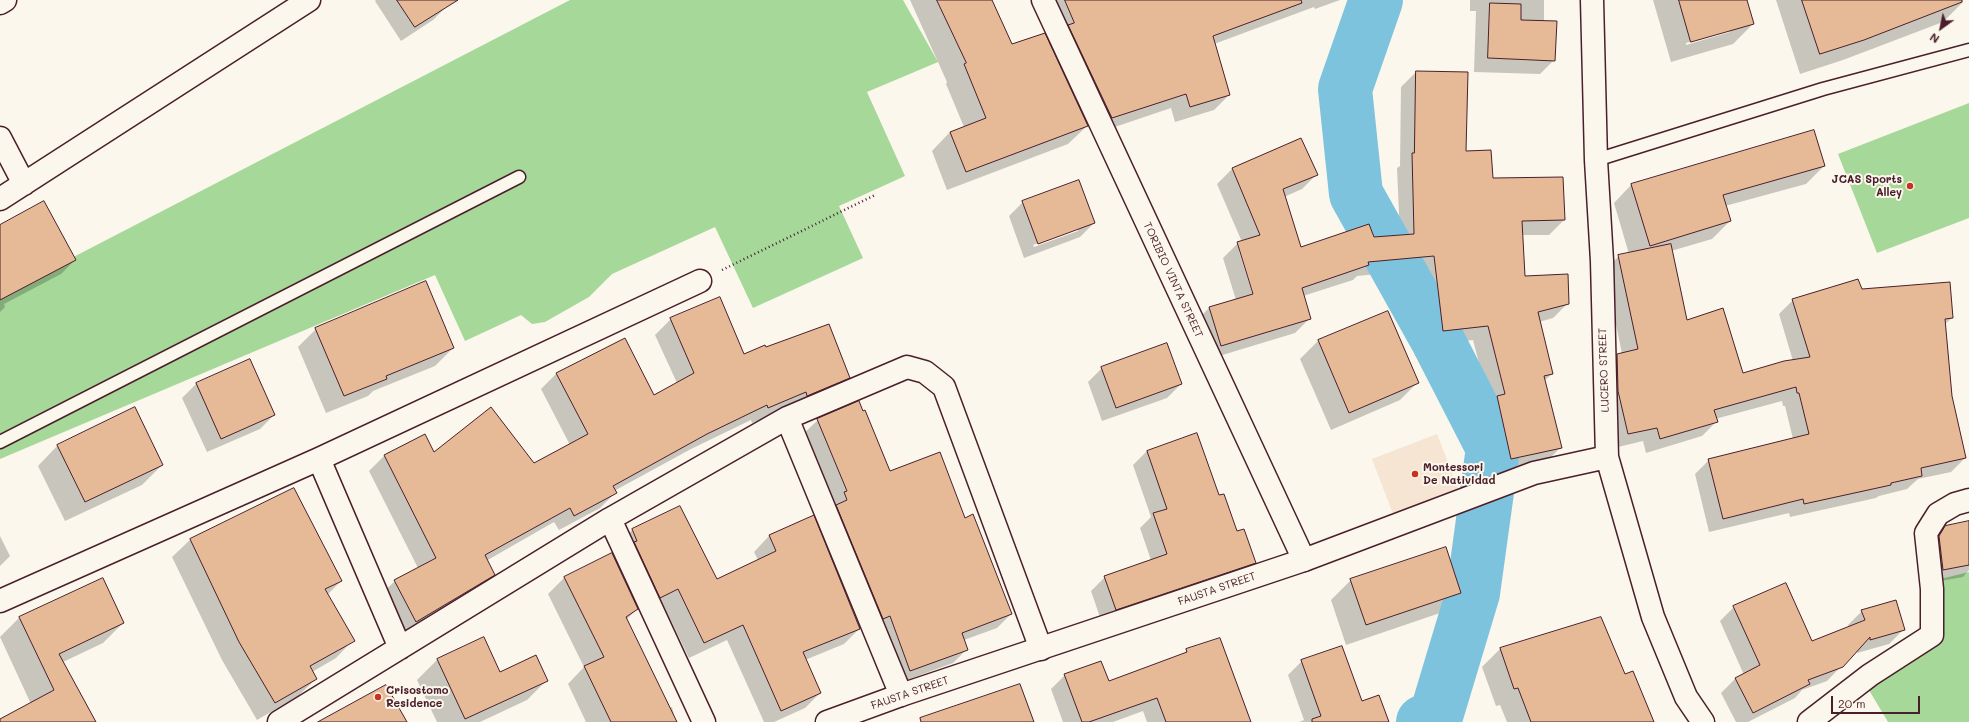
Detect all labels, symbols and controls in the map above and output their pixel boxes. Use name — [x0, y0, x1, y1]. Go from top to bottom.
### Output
north arrow — [1921, 8, 1961, 48]
text: N — [1927, 30, 1942, 47]
place label: JCAS Sports Alley — [1831, 173, 1902, 199]
marker: JCAS Sports Alley — [1905, 181, 1915, 191]
street label: TORIBIO VINTA STREET — [1140, 220, 1206, 340]
street label: LUCERO STREET — [1596, 327, 1612, 413]
place label: Montessori De Natividad — [1423, 461, 1495, 487]
marker: Montessori De Natividad — [1410, 469, 1420, 479]
street label: FAUSTA STREET — [1176, 570, 1258, 608]
street label: FAUSTA STREET — [869, 674, 951, 712]
place label: Crisostomo Residence — [386, 684, 448, 710]
scale bar — [1833, 688, 1922, 714]
marker: Crisostomo Residence — [373, 692, 383, 702]
text: 20 m — [1838, 695, 1866, 711]

